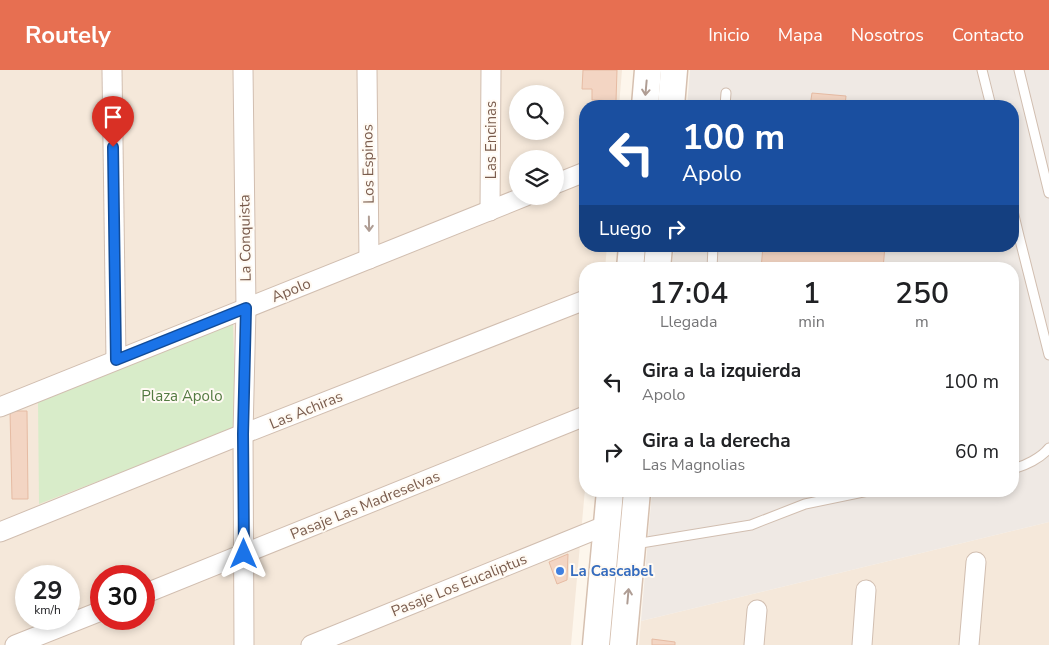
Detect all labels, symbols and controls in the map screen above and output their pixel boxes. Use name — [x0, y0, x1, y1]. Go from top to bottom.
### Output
text: Routely — [25, 19, 111, 51]
text: Inicio — [708, 23, 750, 47]
text: Mapa — [778, 23, 823, 47]
text: Nosotros — [851, 23, 924, 47]
text: Contacto — [952, 23, 1024, 47]
one-way arrow — [642, 80, 651, 96]
map controls — [509, 85, 564, 205]
button: search — [509, 85, 564, 140]
pin — [92, 96, 134, 147]
street label: Las Encinas — [481, 101, 501, 179]
icon: arrive — [99, 103, 127, 131]
text: 100 m — [682, 114, 785, 161]
icon: left — [599, 120, 664, 185]
street label: Los Espinos — [357, 124, 379, 204]
button: layers — [509, 150, 564, 205]
text: Apolo — [682, 159, 742, 189]
street label: La Conquista — [234, 194, 256, 282]
one-way arrow — [364, 215, 374, 231]
icon: right — [662, 215, 690, 243]
text: Luego — [599, 216, 652, 242]
street label: Apolo — [268, 273, 314, 307]
text: 17:04 — [649, 273, 728, 314]
text: 1 — [803, 273, 821, 314]
text: 250 — [895, 273, 949, 314]
text: Llegada — [660, 311, 717, 333]
text: min — [798, 311, 825, 333]
text: m — [915, 311, 929, 333]
text: Gira a la izquierda — [642, 358, 801, 384]
icon: left — [599, 368, 627, 396]
text: 100 m — [944, 369, 999, 395]
text: Apolo — [642, 384, 685, 406]
park label: Plaza Apolo — [141, 386, 223, 406]
street label: Las Achiras — [266, 386, 346, 434]
text: Gira a la derecha — [642, 428, 791, 454]
icon: right — [599, 438, 627, 466]
text: 60 m — [955, 439, 999, 465]
text: Las Magnolias — [642, 454, 745, 476]
street label: Pasaje Las Madreselvas — [287, 466, 443, 544]
position arrow — [217, 527, 269, 579]
street label: Pasaje Los Eucaliptus — [388, 549, 530, 621]
place label: La Cascabel — [570, 561, 653, 581]
speed limit sign: 30 — [90, 565, 155, 630]
marker: La Cascabel — [554, 565, 566, 577]
text: 29 — [32, 574, 63, 608]
one-way arrow — [623, 589, 632, 605]
text: km/h — [34, 602, 61, 618]

